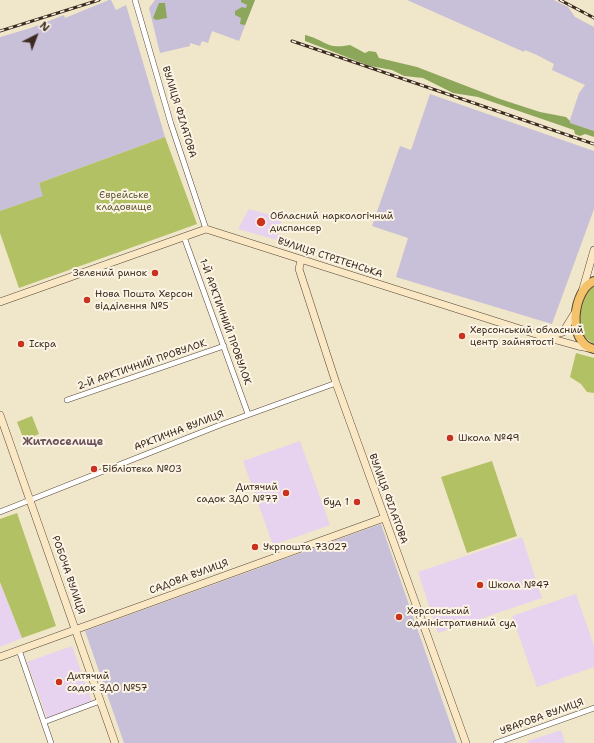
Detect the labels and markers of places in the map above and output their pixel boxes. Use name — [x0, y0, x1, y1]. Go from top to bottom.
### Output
place label: Обласний наркологічний диспансер — [270, 210, 393, 234]
marker: Обласний наркологічний диспансер — [255, 216, 267, 228]
place label: Зелений ринок — [73, 267, 147, 279]
marker: Зелений ринок — [150, 268, 160, 278]
place label: Нова Пошта Херсон відділення №5 — [95, 288, 193, 312]
marker: Нова Пошта Херсон відділення №5 — [82, 295, 92, 305]
place label: Херсонський обласний центр зайнятості — [470, 324, 583, 348]
marker: Херсонський обласний центр зайнятості — [457, 331, 467, 341]
place label: Іскра — [29, 338, 56, 350]
marker: Іскра — [16, 339, 26, 349]
place label: Школа №49 — [458, 432, 519, 444]
marker: Школа №49 — [445, 433, 455, 443]
place label: Бібліотека №03 — [102, 463, 182, 475]
marker: Бібліотека №03 — [89, 464, 99, 474]
place label: Дитячий садок ЗДО №77 — [197, 481, 278, 504]
marker: Дитячий садок ЗДО №77 — [281, 488, 291, 498]
place label: буд 1 — [323, 496, 349, 508]
marker: буд 1 — [352, 497, 362, 507]
place label: Укрпошта 73027 — [263, 541, 347, 553]
marker: Укрпошта 73027 — [250, 542, 260, 552]
place label: Школа №47 — [488, 579, 549, 591]
marker: Школа №47 — [475, 580, 485, 590]
place label: Херсонський адміністративний суд — [407, 605, 516, 628]
marker: Херсонський адміністративний суд — [394, 612, 404, 622]
place label: Дитячий садок ЗДО №57 — [67, 670, 148, 694]
marker: Дитячий садок ЗДО №57 — [54, 677, 64, 687]

